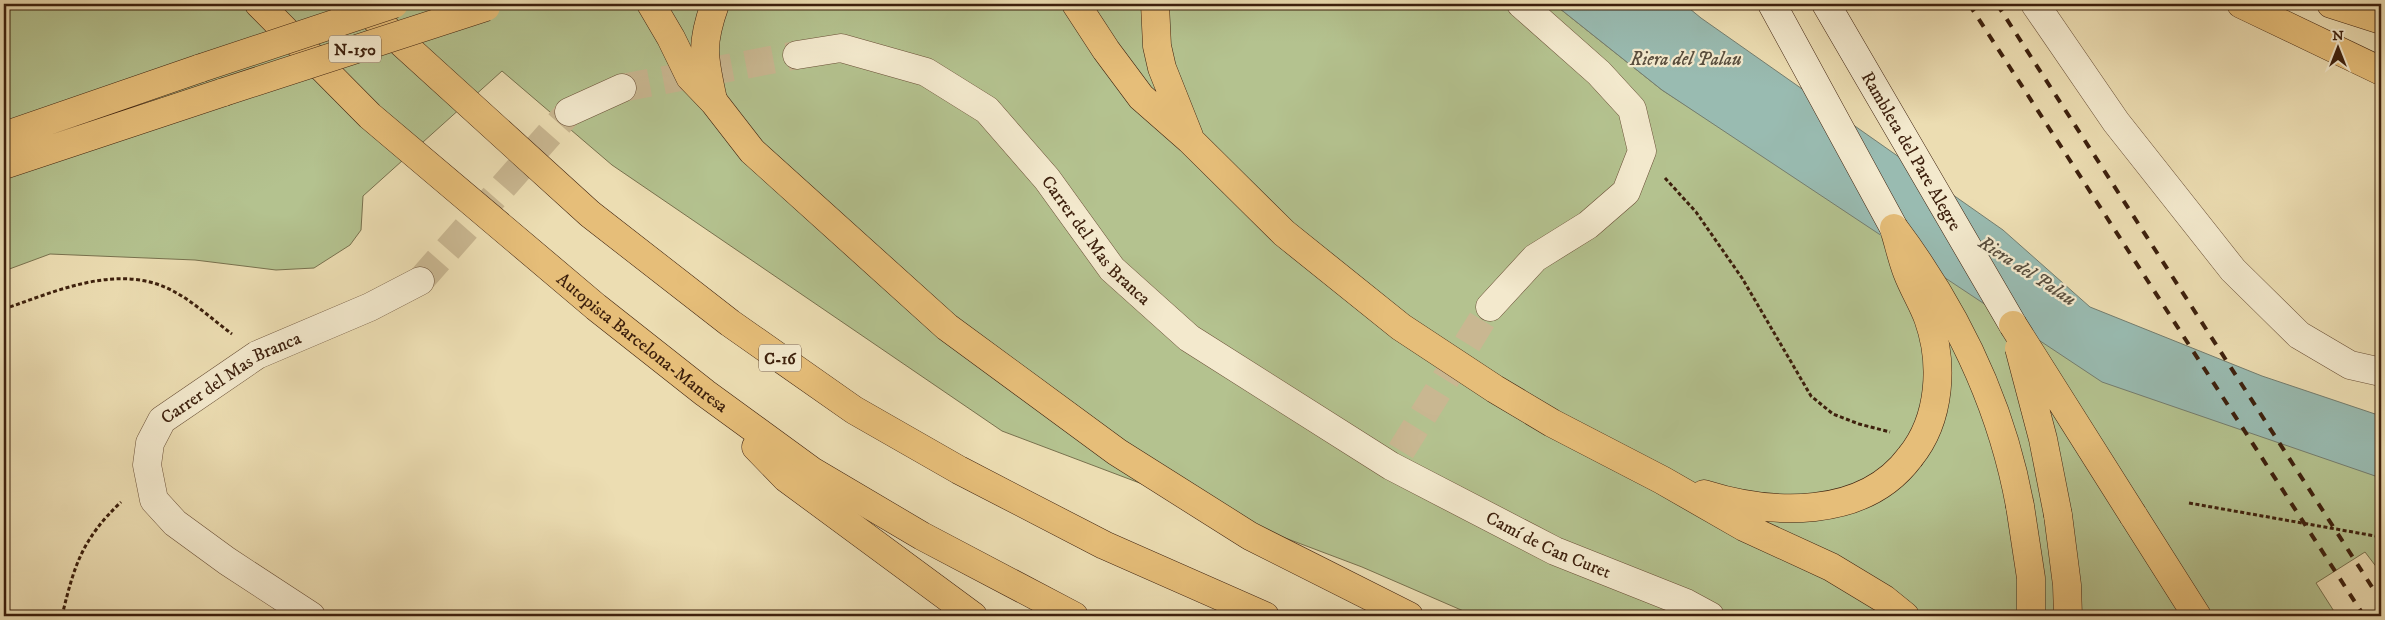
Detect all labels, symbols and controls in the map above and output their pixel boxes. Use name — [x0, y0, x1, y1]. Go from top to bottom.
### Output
north arrow — [2312, 22, 2362, 72]
text: N — [2332, 27, 2344, 45]
road number: N-150 — [329, 36, 381, 62]
water label: Riera del Palau — [1629, 48, 1742, 71]
street label: Rambleta del Pare Alegre — [1856, 68, 1966, 235]
street label: Carrer del Mas Branca — [1036, 172, 1155, 310]
water label: Riera del Palau — [1973, 231, 2080, 311]
street label: Autopista Barcelona-Manresa — [552, 269, 732, 418]
street label: Carrer del Mas Branca — [157, 327, 305, 430]
road number: C-16 — [759, 344, 801, 372]
street label: Camí de Can Curet — [1482, 507, 1614, 584]

